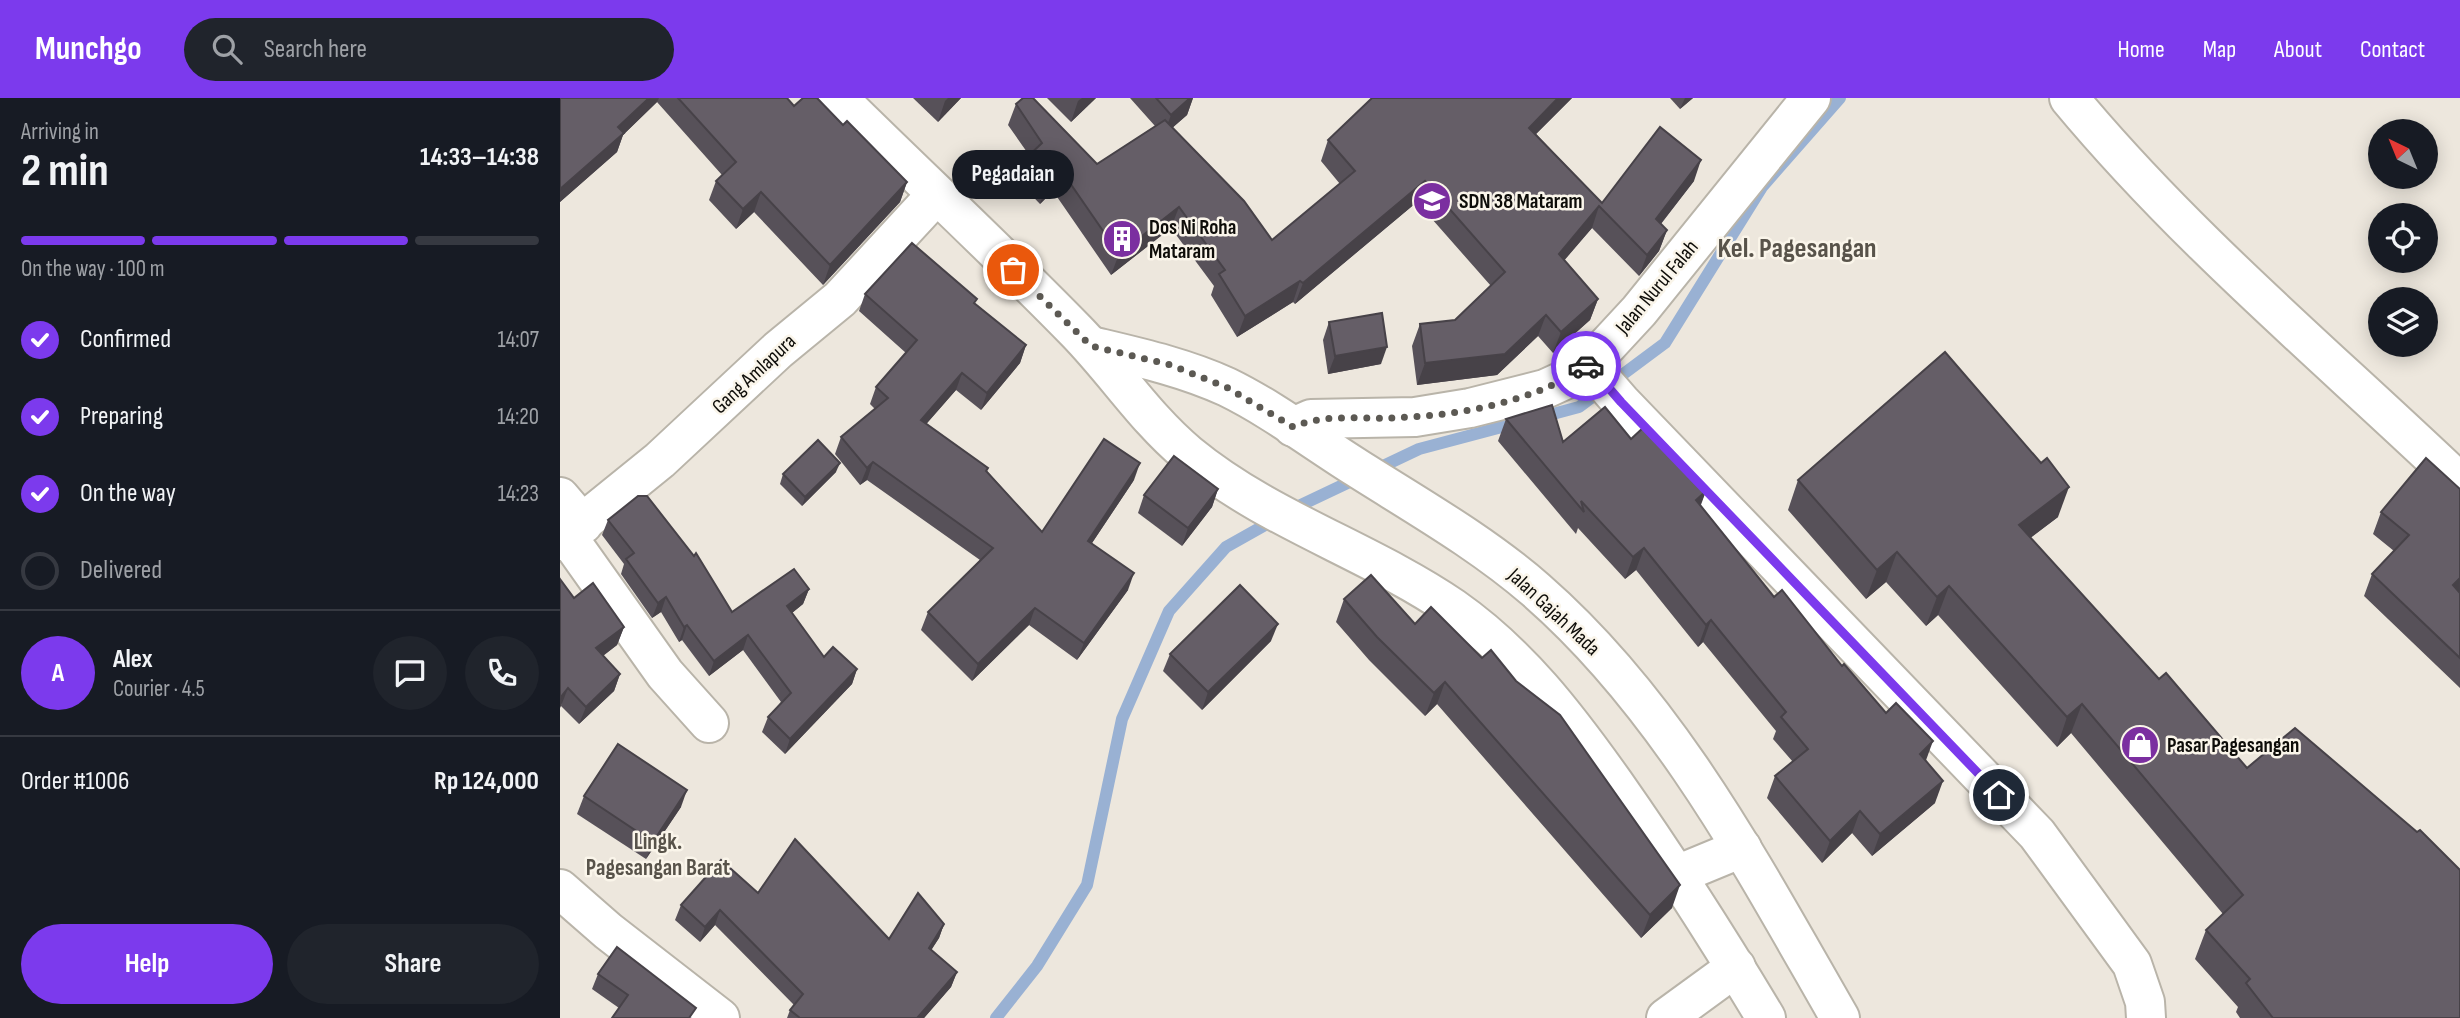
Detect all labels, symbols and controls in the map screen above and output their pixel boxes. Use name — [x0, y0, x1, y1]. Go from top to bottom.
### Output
search box — [184, 18, 674, 81]
text: Munchgo — [35, 29, 142, 69]
icon: search — [208, 30, 246, 68]
text: Search here — [264, 34, 367, 65]
text: Home — [2117, 35, 2165, 64]
text: Map — [2203, 35, 2236, 64]
text: About — [2274, 35, 2322, 64]
text: Contact — [2360, 35, 2425, 64]
text: Arriving in — [21, 118, 99, 146]
north arrow — [2368, 119, 2438, 189]
map controls — [2368, 119, 2438, 357]
text: 14:33–14:38 — [420, 142, 539, 173]
text: 2 min — [21, 144, 109, 199]
callout: Pegadaian — [952, 151, 1074, 200]
text: Pegadaian — [972, 160, 1054, 188]
school or university icon: SDN 38 Mataram — [1411, 180, 1453, 222]
place label: SDN 38 Mataram — [1459, 189, 1583, 214]
button: locate — [2368, 203, 2438, 273]
place label: Dos Ni Roha Mataram — [1149, 215, 1236, 264]
building icon: Dos Ni Roha Mataram — [1101, 218, 1143, 260]
district label: Kel. Pagesangan — [1717, 232, 1877, 265]
street label: Jalan Nurul Falah — [1610, 235, 1704, 340]
pin — [983, 240, 1043, 300]
icon: bag — [994, 251, 1032, 289]
text: On the way · 100 m — [21, 255, 165, 283]
button: layers — [2368, 287, 2438, 357]
icon: check — [21, 321, 59, 359]
text: Confirmed — [80, 324, 171, 355]
text: 14:07 — [498, 326, 539, 354]
street label: Gang Amlapura — [707, 329, 801, 419]
courier — [1551, 331, 1621, 401]
icon: car — [1567, 347, 1605, 385]
icon: check — [21, 398, 59, 436]
text: Preparing — [80, 401, 163, 432]
text: 14:20 — [497, 403, 539, 431]
icon: check — [21, 475, 59, 513]
text: On the way — [80, 478, 176, 509]
text: 14:23 — [498, 480, 539, 508]
text: Delivered — [80, 555, 162, 586]
street label: Jalan Gajah Mada — [1502, 562, 1605, 661]
button: chat — [373, 636, 447, 710]
button: phone — [465, 636, 539, 710]
text: Alex — [113, 644, 153, 675]
text: A — [52, 658, 64, 689]
text: Courier · 4.5 — [113, 675, 205, 703]
shop icon: Pasar Pagesangan — [2119, 724, 2161, 766]
place label: Pasar Pagesangan — [2167, 733, 2299, 758]
pin — [1969, 765, 2029, 825]
text: Order #1006 — [21, 766, 129, 797]
text: Rp 124,000 — [434, 766, 539, 797]
icon: home — [1980, 776, 2018, 814]
district label: Lingk. Pagesangan Barat — [586, 828, 731, 882]
button: Help — [21, 924, 273, 1004]
button: Share — [287, 924, 539, 1004]

